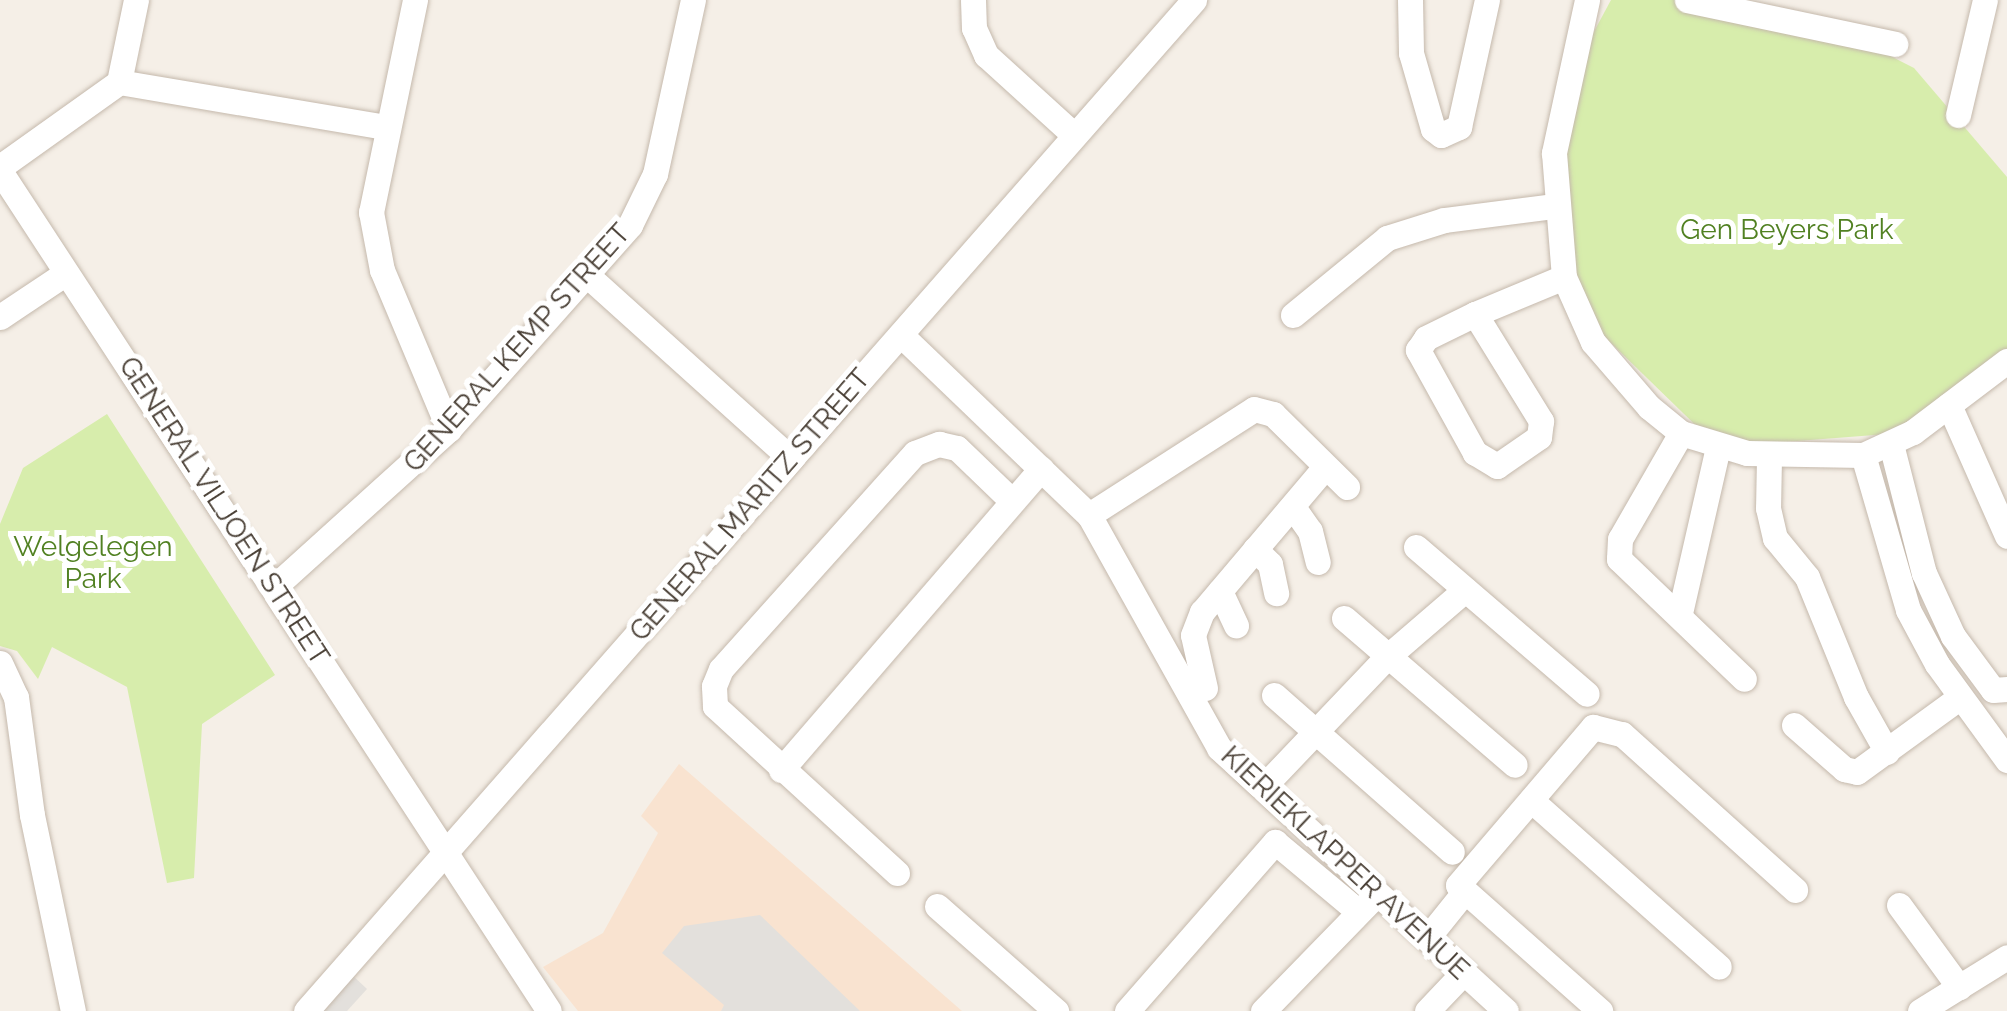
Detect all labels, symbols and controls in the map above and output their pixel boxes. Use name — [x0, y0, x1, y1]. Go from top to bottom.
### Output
park label: Gen Beyers Park — [1680, 213, 1894, 247]
street label: GENERAL KEMP STREET — [396, 216, 638, 480]
street label: GENERAL VILJOEN STREET — [111, 350, 337, 672]
street label: GENERAL MARITZ STREET — [622, 362, 878, 648]
park label: Welgelegen Park — [13, 530, 173, 596]
street label: KIERIEKLAPPER AVENUE — [1214, 739, 1476, 987]

